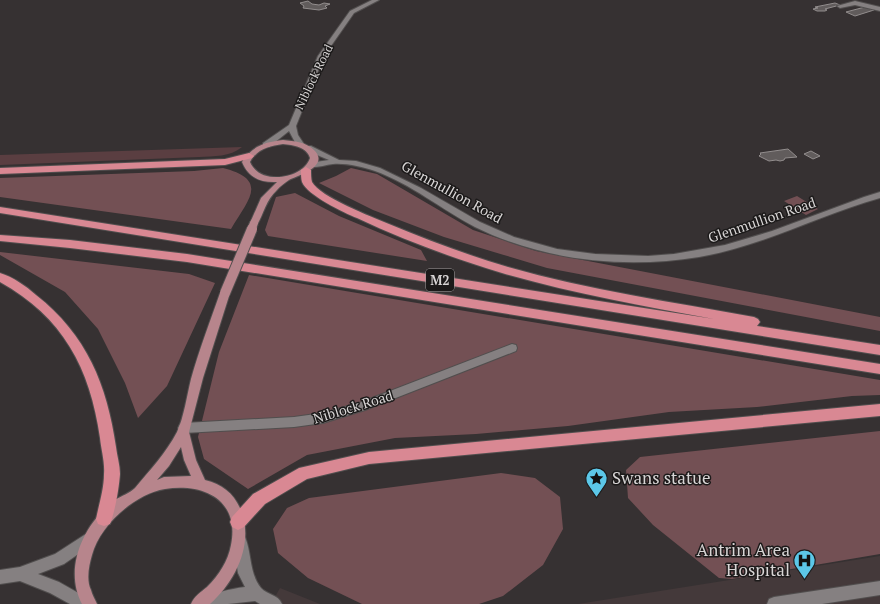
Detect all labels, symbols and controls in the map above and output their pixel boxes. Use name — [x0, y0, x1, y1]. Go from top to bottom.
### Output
street label: Niblock Road — [291, 41, 336, 112]
street label: Glenmullion Road — [398, 156, 506, 227]
street label: Glenmullion Road — [705, 192, 818, 247]
road number: M2 — [426, 269, 454, 291]
street label: Niblock Road — [311, 385, 395, 428]
place icon: Swans statue — [584, 465, 610, 498]
place label: Swans statue — [612, 466, 711, 489]
place label: Antrim Area Hospital — [697, 538, 790, 581]
hospital icon: Antrim Area Hospital — [792, 547, 818, 580]

